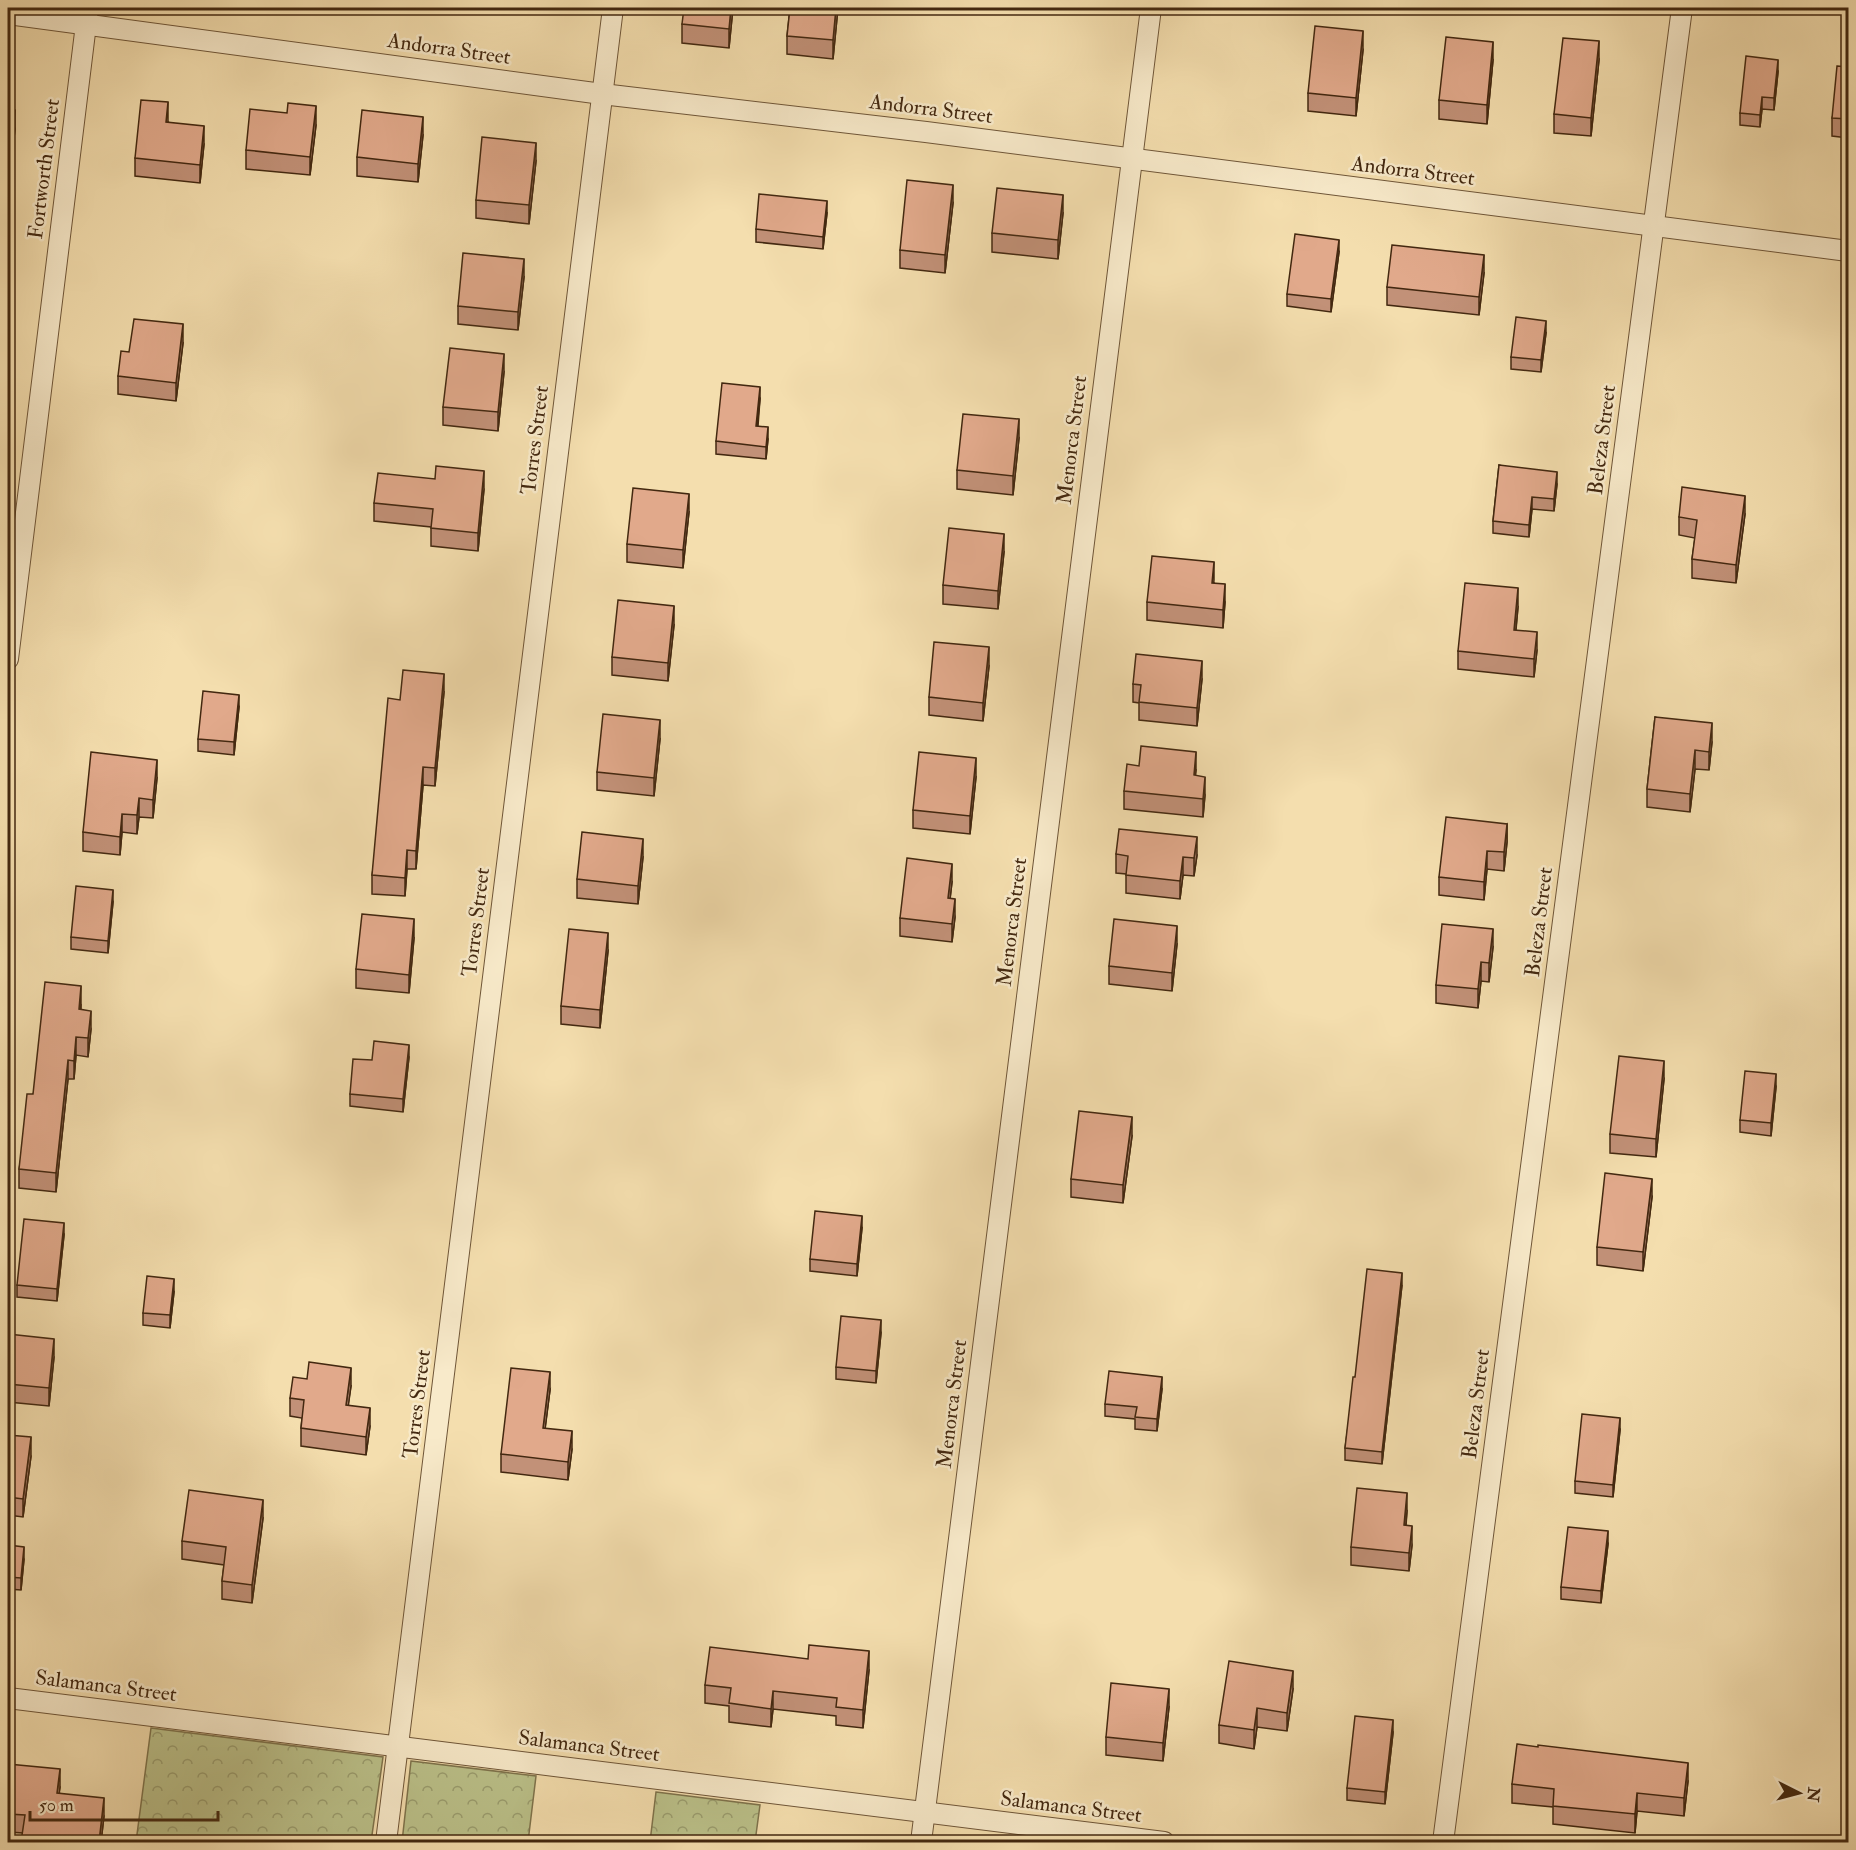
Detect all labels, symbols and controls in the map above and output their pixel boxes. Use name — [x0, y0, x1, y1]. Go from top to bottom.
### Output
street label: Andorra Street — [385, 27, 512, 71]
street label: Andorra Street — [867, 88, 994, 130]
street label: Fortworth Street — [22, 97, 66, 241]
street label: Andorra Street — [1349, 150, 1476, 192]
street label: Menorca Street — [1051, 374, 1093, 506]
street label: Beleza Street — [1582, 383, 1622, 496]
street label: Torres Street — [515, 384, 555, 496]
street label: Menorca Street — [991, 856, 1033, 988]
street label: Beleza Street — [1519, 865, 1559, 978]
street label: Torres Street — [456, 866, 496, 978]
street label: Menorca Street — [931, 1338, 973, 1470]
street label: Beleza Street — [1456, 1347, 1496, 1460]
street label: Torres Street — [397, 1348, 437, 1460]
street label: Salamanca Street — [34, 1664, 178, 1708]
street label: Salamanca Street — [517, 1724, 661, 1768]
north arrow — [1769, 1763, 1829, 1823]
scale bar — [30, 1784, 218, 1822]
street label: Salamanca Street — [999, 1785, 1143, 1829]
text: N — [1802, 1785, 1824, 1803]
text: 50 m — [39, 1794, 74, 1817]

